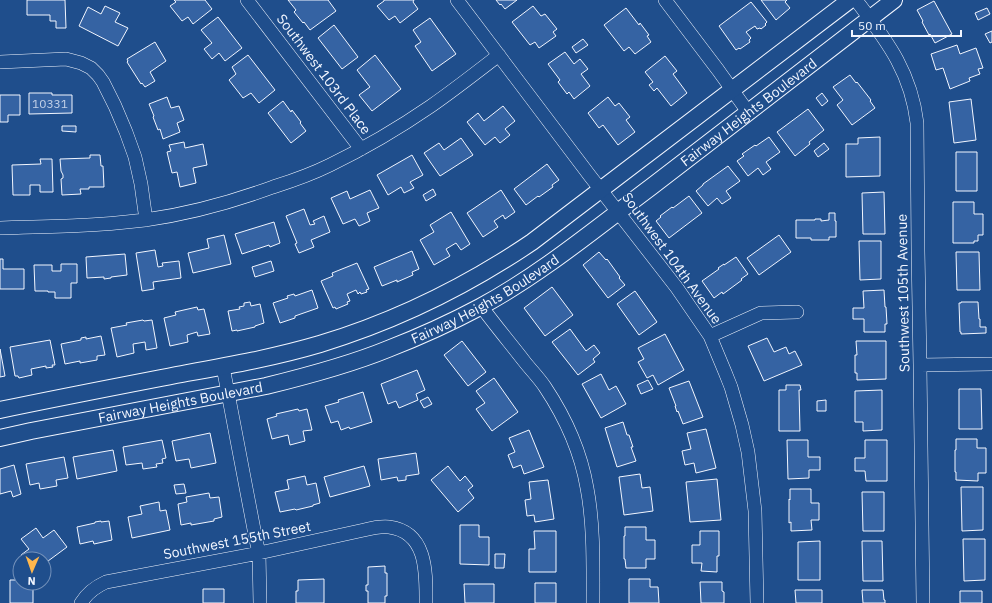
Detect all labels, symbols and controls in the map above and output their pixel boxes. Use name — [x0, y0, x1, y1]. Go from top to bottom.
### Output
street label: Southwest 103rd Place — [273, 10, 375, 138]
scale bar — [852, 12, 961, 38]
text: 50 m — [858, 18, 886, 33]
street label: Fairway Heights Boulevard — [677, 54, 820, 170]
house number: 10331 — [32, 96, 68, 111]
street label: Southwest 104th Avenue — [618, 189, 726, 328]
street label: Southwest 105th Avenue — [893, 213, 913, 372]
street label: Fairway Heights Boulevard — [408, 250, 563, 348]
street label: Fairway Heights Boulevard — [97, 378, 264, 427]
street label: Southwest 155th Street — [162, 517, 312, 563]
north arrow — [12, 551, 52, 591]
text: N — [27, 574, 36, 588]

